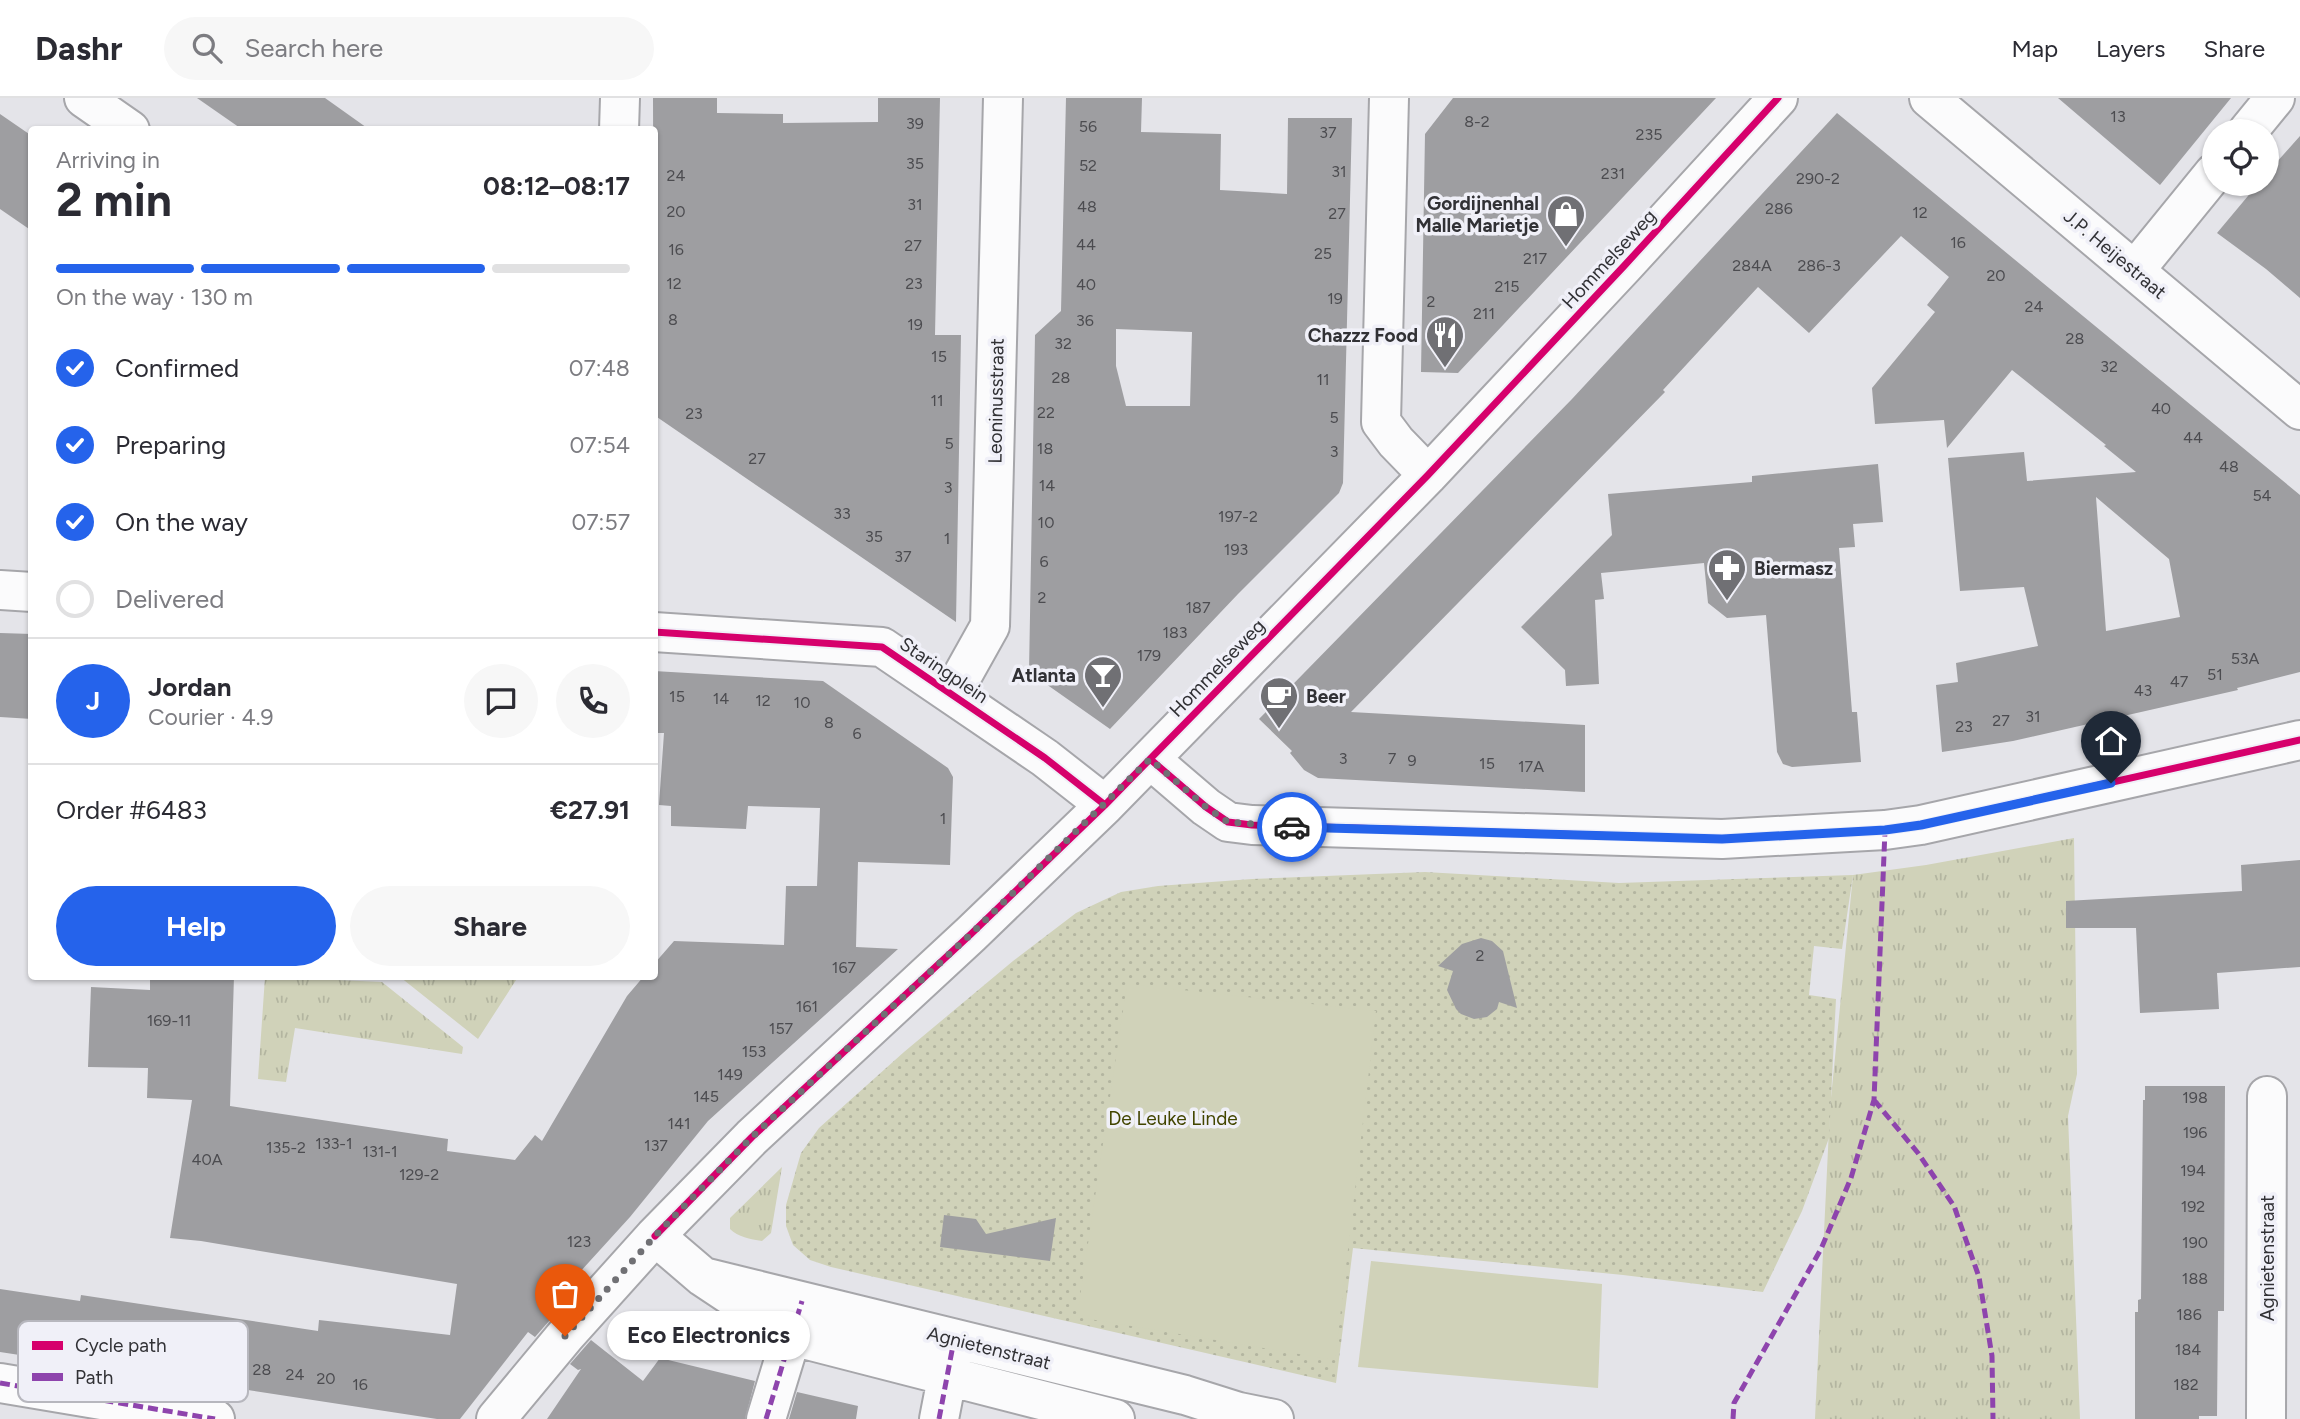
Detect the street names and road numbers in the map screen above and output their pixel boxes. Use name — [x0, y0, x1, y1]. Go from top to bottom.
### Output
street label: J.P. Heijestraat — [2059, 204, 2171, 304]
street label: Hommelseweg — [1557, 205, 1661, 313]
street label: Leoninusstraat — [983, 338, 1009, 464]
street label: Hommelseweg — [1164, 614, 1270, 722]
street label: Staringplein — [895, 632, 993, 708]
street label: Agnietenstraat — [2256, 1195, 2279, 1321]
street label: Agnietenstraat — [925, 1322, 1053, 1374]

